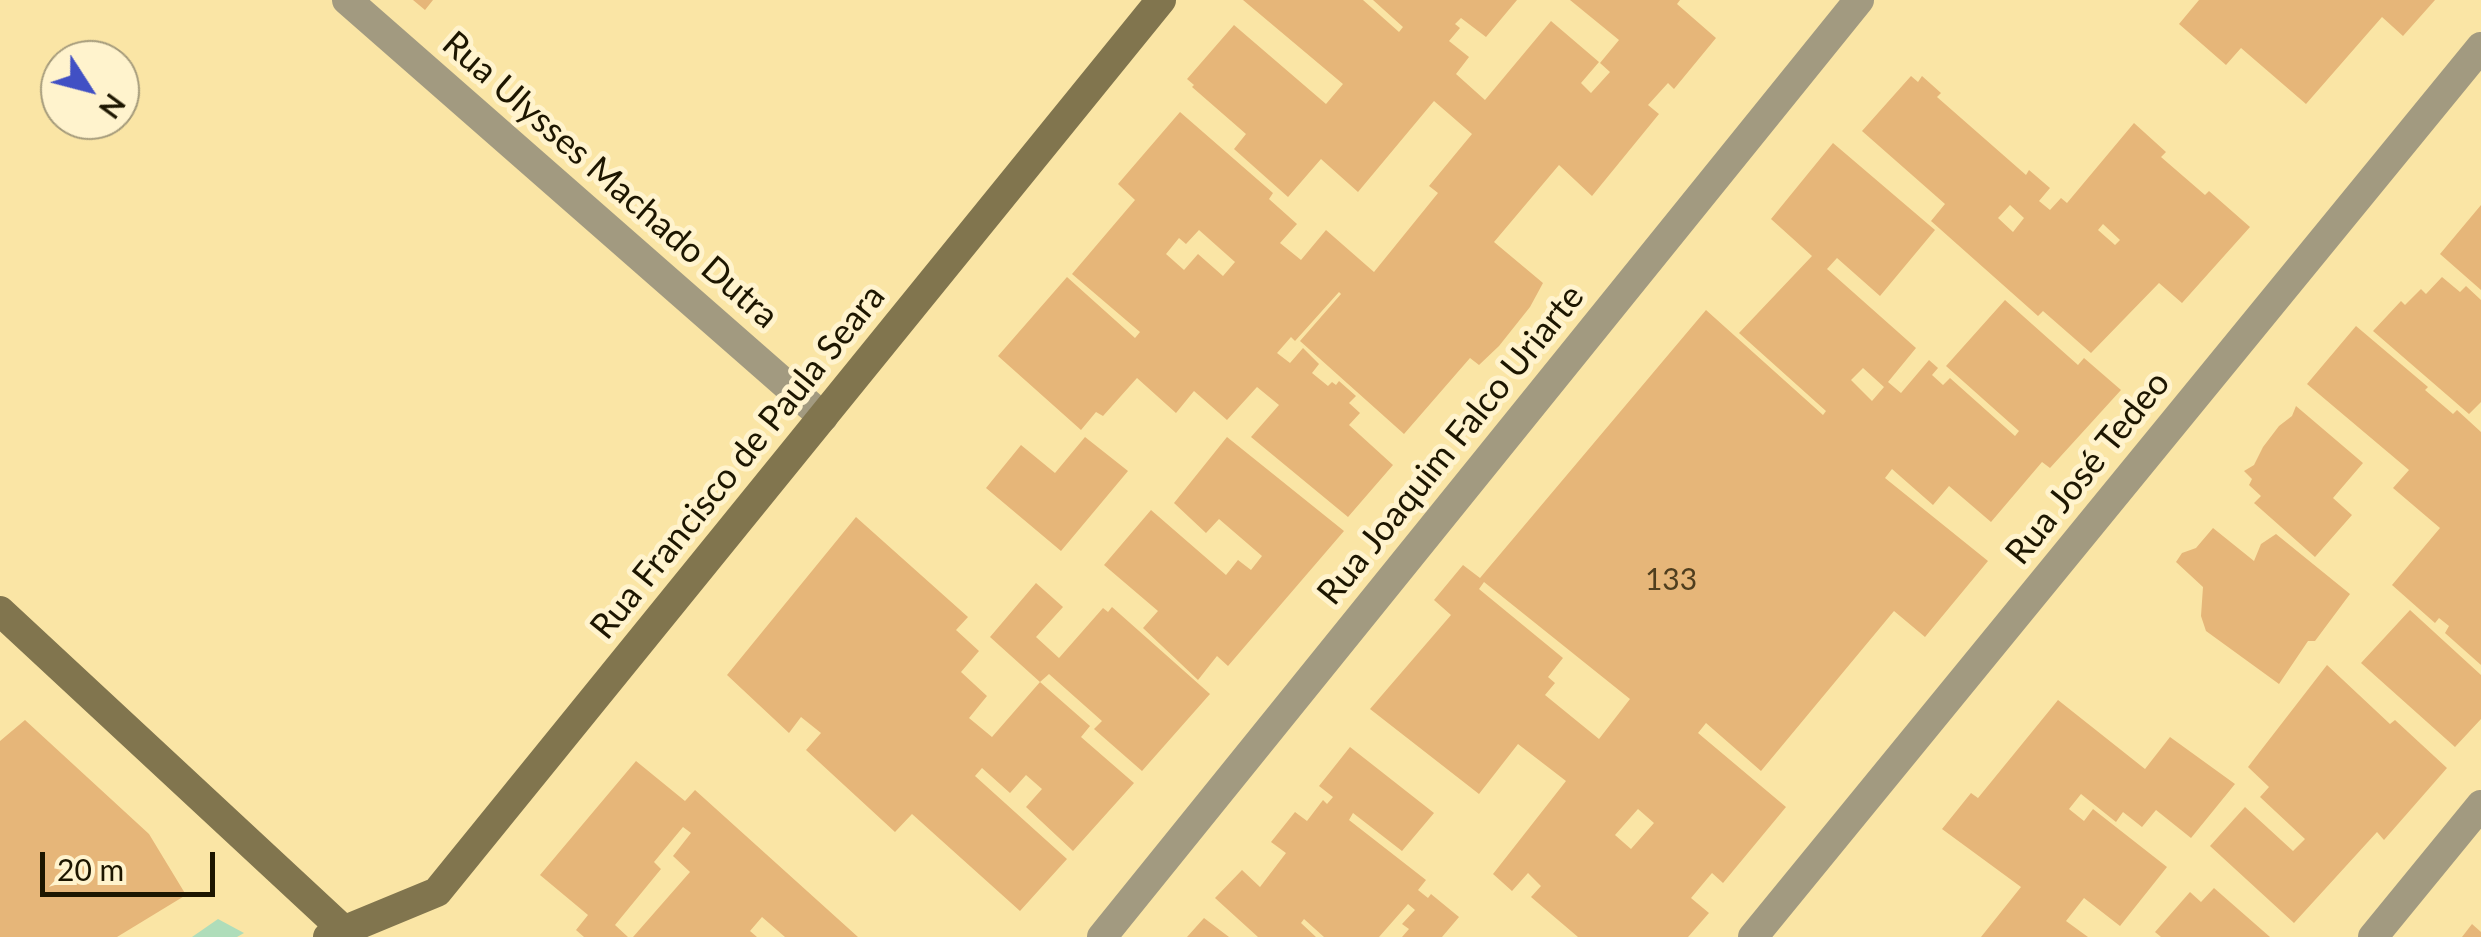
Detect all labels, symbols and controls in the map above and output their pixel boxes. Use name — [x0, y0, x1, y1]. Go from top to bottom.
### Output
street label: Rua Ulysses Machado Dutra — [434, 23, 786, 337]
north arrow — [40, 40, 140, 140]
text: N — [93, 88, 133, 125]
street label: Rua Francisco de Paula Seara — [582, 276, 894, 648]
street label: Rua Joaquim Falco Uriarte — [1309, 277, 1593, 613]
street label: Rua José Tedeo — [1997, 363, 2179, 573]
house number: 133 — [1645, 562, 1697, 598]
scale bar — [45, 832, 220, 894]
text: 20 m — [57, 851, 124, 887]

